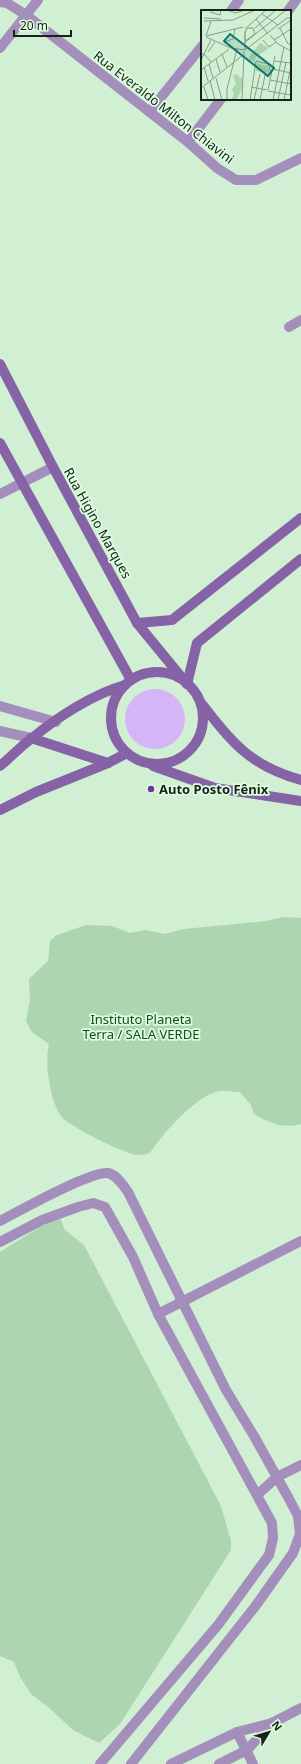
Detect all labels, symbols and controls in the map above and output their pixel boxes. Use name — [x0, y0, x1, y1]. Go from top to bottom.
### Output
inset map — [201, 10, 291, 100]
scale bar — [14, 12, 71, 38]
text: 20 m — [20, 17, 48, 34]
street label: Rua Everaldo Milton Chiavini — [90, 46, 238, 168]
street label: Rua Higino Marques — [60, 464, 136, 582]
place label: Auto Posto Fênix — [159, 780, 269, 798]
marker: Auto Posto Fênix — [146, 784, 156, 794]
park label: Instituto Planeta Terra / SALA VERDE — [83, 1010, 199, 1043]
north arrow — [249, 1712, 289, 1752]
text: N — [269, 1717, 286, 1734]

